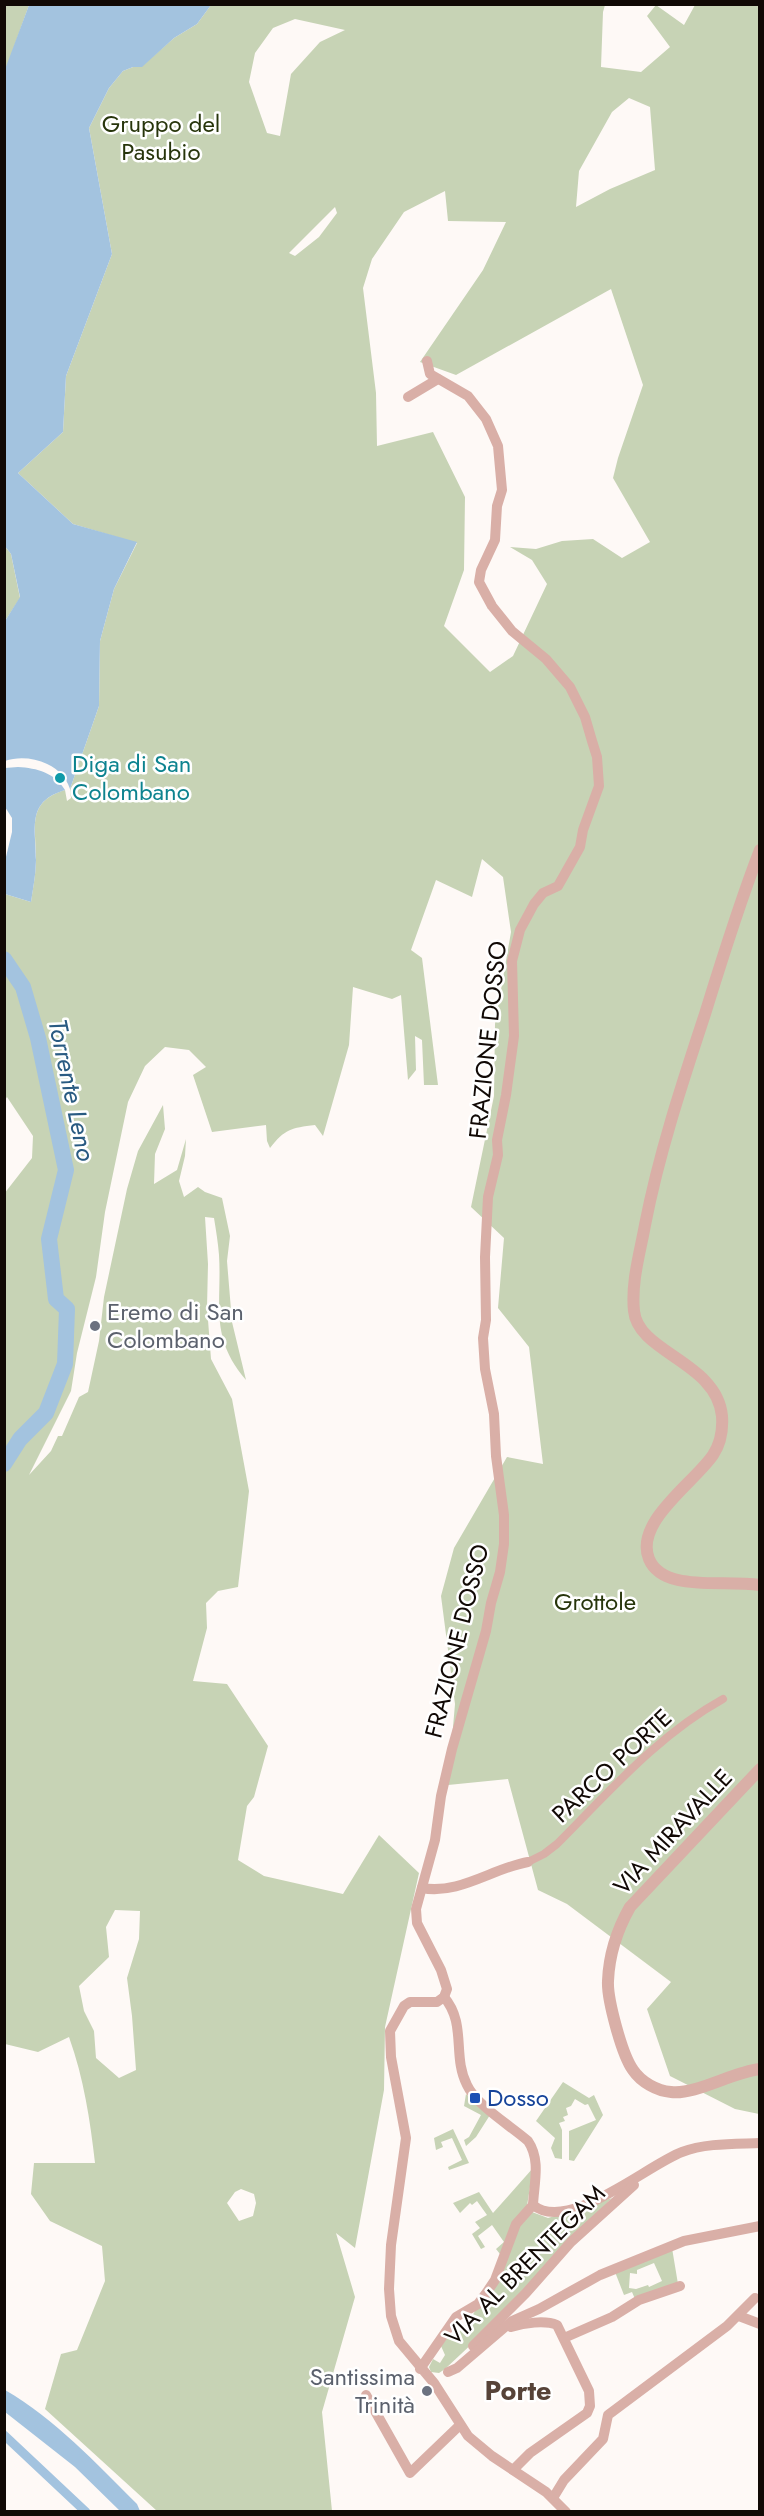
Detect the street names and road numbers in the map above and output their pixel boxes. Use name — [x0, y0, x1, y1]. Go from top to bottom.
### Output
street label: FRAZIONE DOSSO — [460, 939, 515, 1141]
street label: FRAZIONE DOSSO — [415, 1540, 498, 1742]
street label: PARCO PORTE — [544, 1701, 680, 1831]
street label: VIA MIRAVALLE — [605, 1761, 740, 1902]
street label: VIA AL BRENTEGAM — [436, 2176, 613, 2353]

